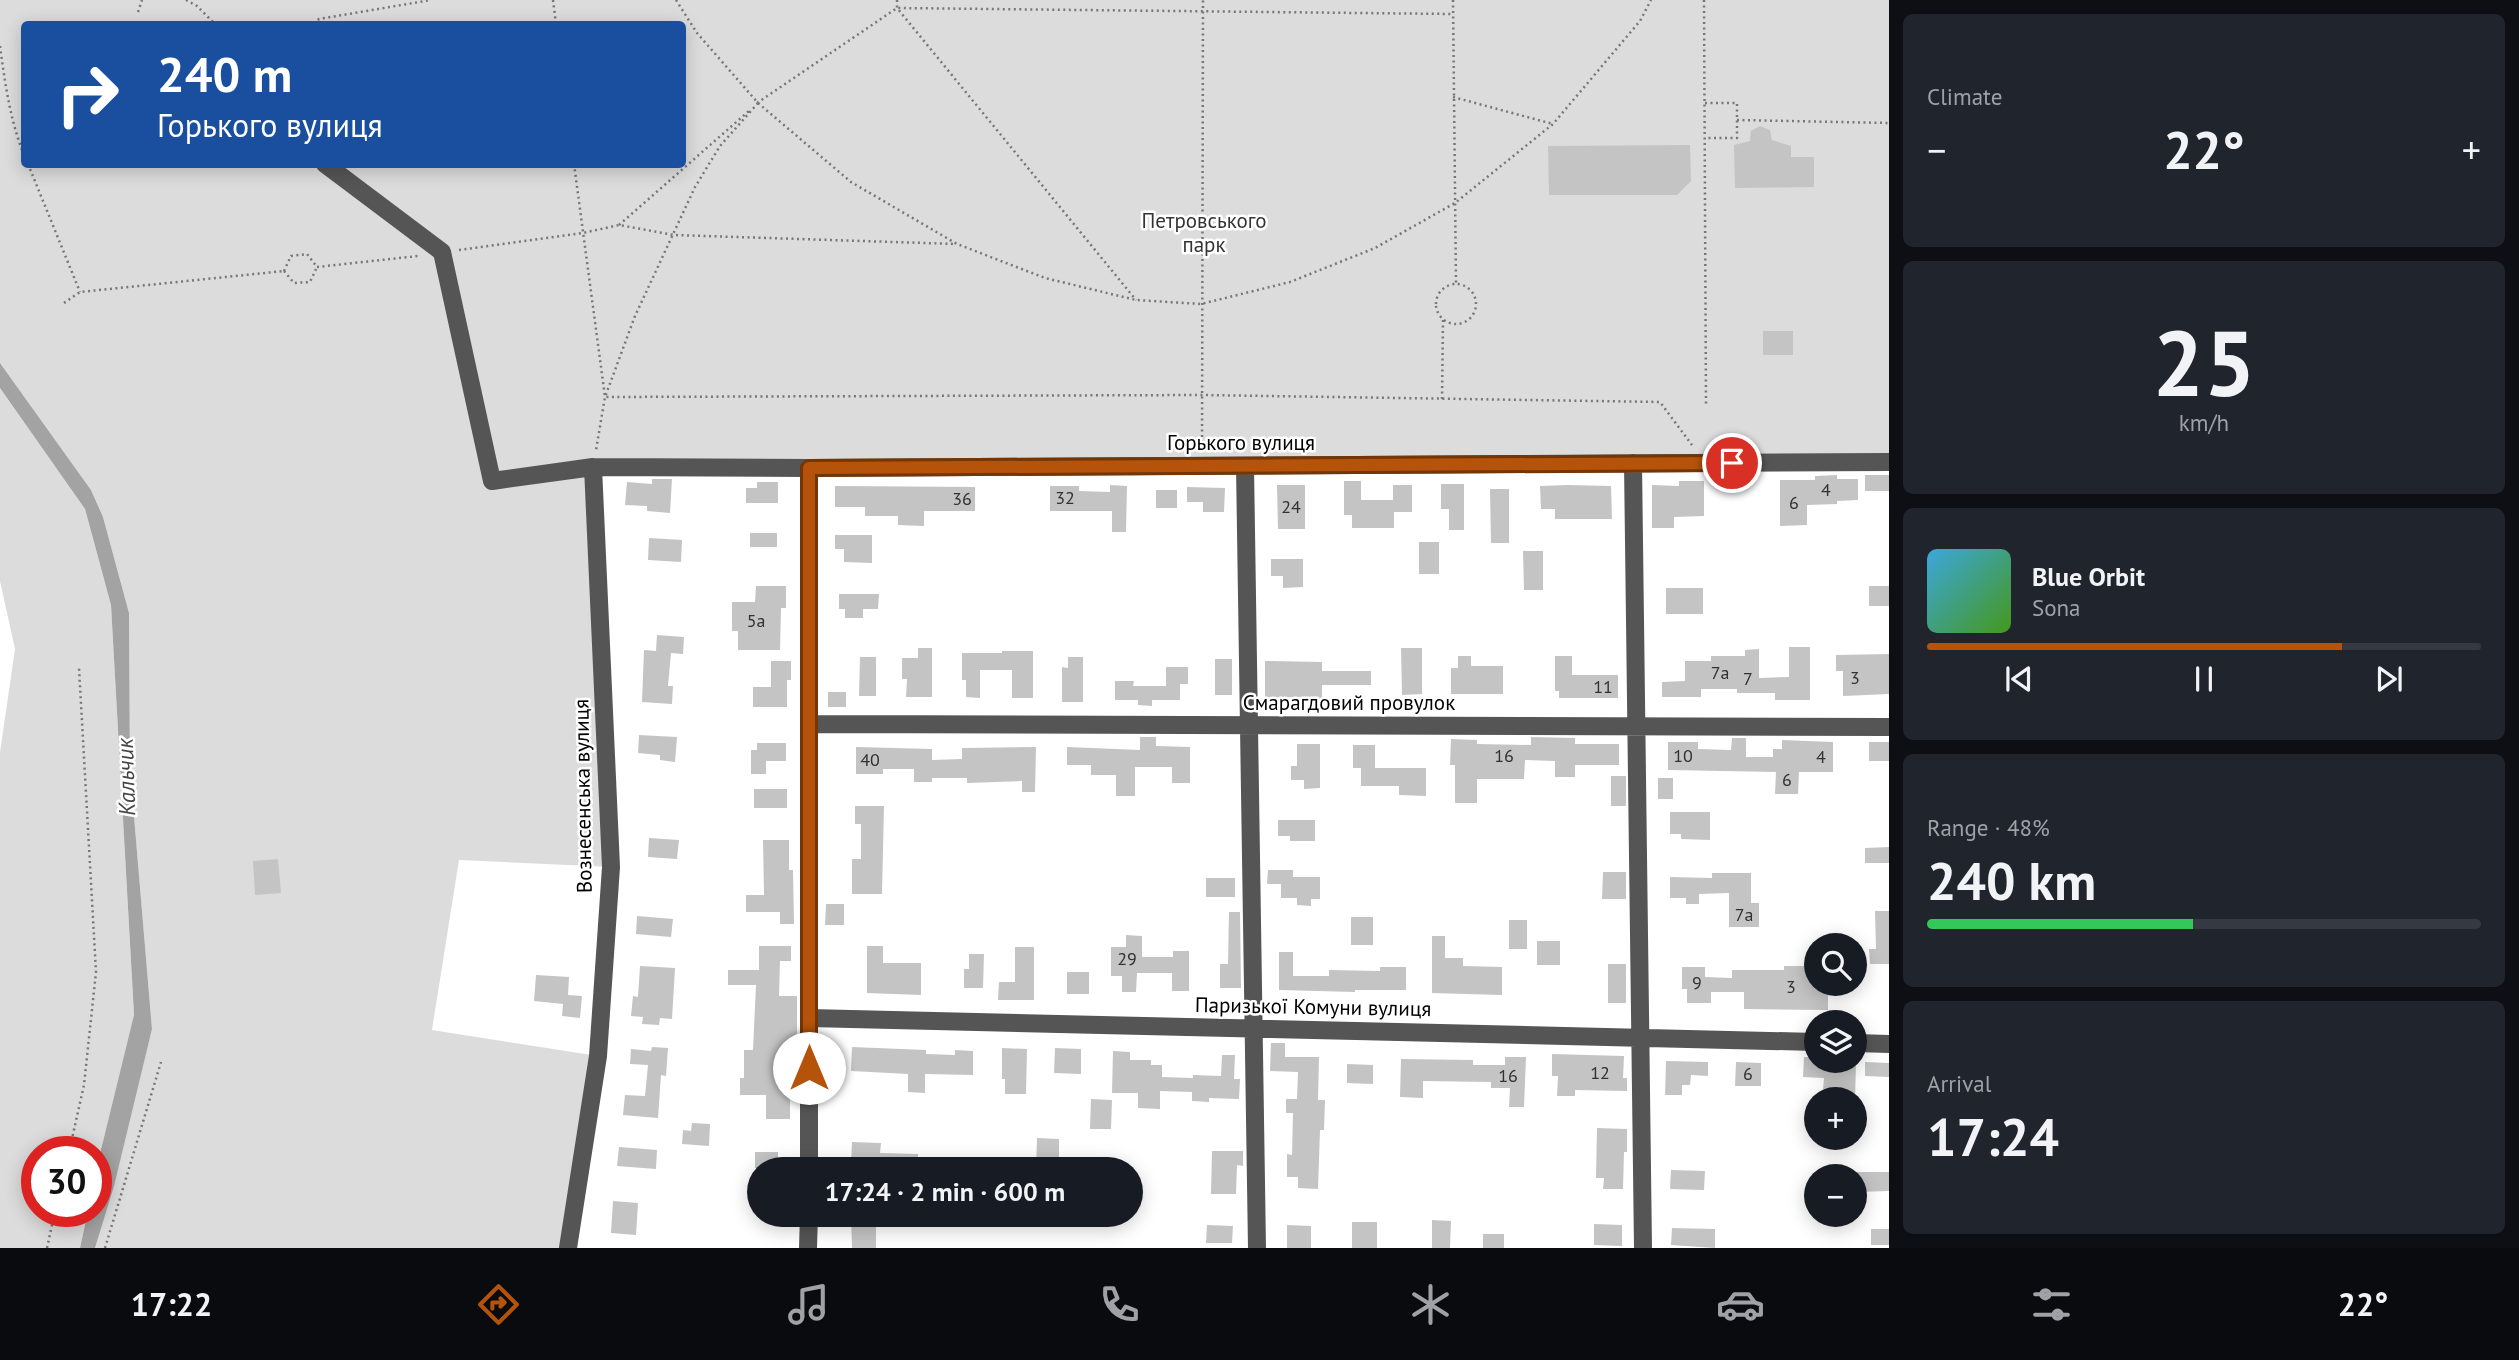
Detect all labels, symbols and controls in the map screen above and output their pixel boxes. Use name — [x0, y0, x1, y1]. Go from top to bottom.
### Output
text: 240 m — [157, 42, 292, 106]
icon: right — [42, 49, 133, 140]
text: Climate — [1927, 82, 2002, 111]
text: Горького вулиця — [157, 104, 383, 146]
text: 22° — [2163, 116, 2245, 183]
text: − — [1927, 125, 1946, 174]
text: + — [2462, 125, 2481, 174]
park label: Петровського парк — [1142, 207, 1266, 258]
text: 25 — [2152, 303, 2256, 421]
text: km/h — [2179, 408, 2229, 437]
street label: Горького вулиця — [1167, 429, 1315, 456]
pin — [1702, 433, 1762, 493]
icon: arrive — [1713, 444, 1751, 482]
house number: 4 — [1821, 478, 1831, 501]
house number: 32 — [1055, 486, 1075, 509]
house number: 36 — [952, 487, 972, 510]
house number: 6 — [1789, 491, 1799, 514]
house number: 24 — [1281, 495, 1301, 518]
text: Blue Orbit — [2032, 560, 2145, 593]
text: Sona — [2032, 593, 2081, 622]
house number: 5а — [747, 609, 765, 632]
icon: previous — [2000, 660, 2038, 698]
icon: pause — [2185, 660, 2223, 698]
icon: next — [2370, 660, 2408, 698]
house number: 7а — [1711, 661, 1729, 684]
house number: 3 — [1850, 666, 1860, 689]
house number: 7 — [1743, 667, 1753, 690]
house number: 11 — [1593, 675, 1613, 698]
street label: Смарагдовий провулок — [1243, 689, 1455, 716]
street label: Вознесенська вулиця — [567, 699, 598, 893]
water label: Кальчик — [110, 736, 141, 817]
house number: 16 — [1494, 744, 1514, 767]
house number: 10 — [1673, 744, 1693, 767]
house number: 4 — [1816, 745, 1826, 768]
house number: 40 — [860, 748, 880, 771]
house number: 6 — [1782, 768, 1792, 791]
text: Range · 48% — [1927, 813, 2050, 842]
text: 240 km — [1927, 847, 2096, 914]
house number: 7а — [1735, 903, 1753, 926]
map controls — [1804, 933, 1867, 1227]
button: search — [1804, 933, 1867, 996]
house number: 29 — [1117, 947, 1137, 970]
house number: 9 — [1692, 971, 1702, 994]
house number: 3 — [1786, 975, 1796, 998]
street label: Паризької Комуни вулиця — [1195, 991, 1431, 1022]
button: layers — [1804, 1010, 1867, 1073]
position arrow — [772, 1031, 846, 1105]
house number: 12 — [1590, 1061, 1610, 1084]
house number: 6 — [1743, 1062, 1753, 1085]
house number: 16 — [1498, 1064, 1518, 1087]
text: Arrival — [1927, 1069, 1991, 1098]
button: + — [1804, 1087, 1867, 1150]
text: 17:24 — [1927, 1103, 2059, 1170]
speed limit sign: 30 — [21, 1136, 112, 1227]
button: − — [1804, 1164, 1867, 1227]
text: 17:24 · 2 min · 600 m — [825, 1175, 1065, 1208]
icon: directions — [474, 1280, 523, 1329]
icon: music — [784, 1280, 833, 1329]
icon: phone — [1095, 1280, 1144, 1329]
icon: climate — [1406, 1280, 1455, 1329]
icon: car — [1716, 1280, 1765, 1329]
icon: filters — [2027, 1280, 2076, 1329]
text: 17:22 — [131, 1283, 212, 1325]
text: 22° — [2338, 1283, 2388, 1325]

